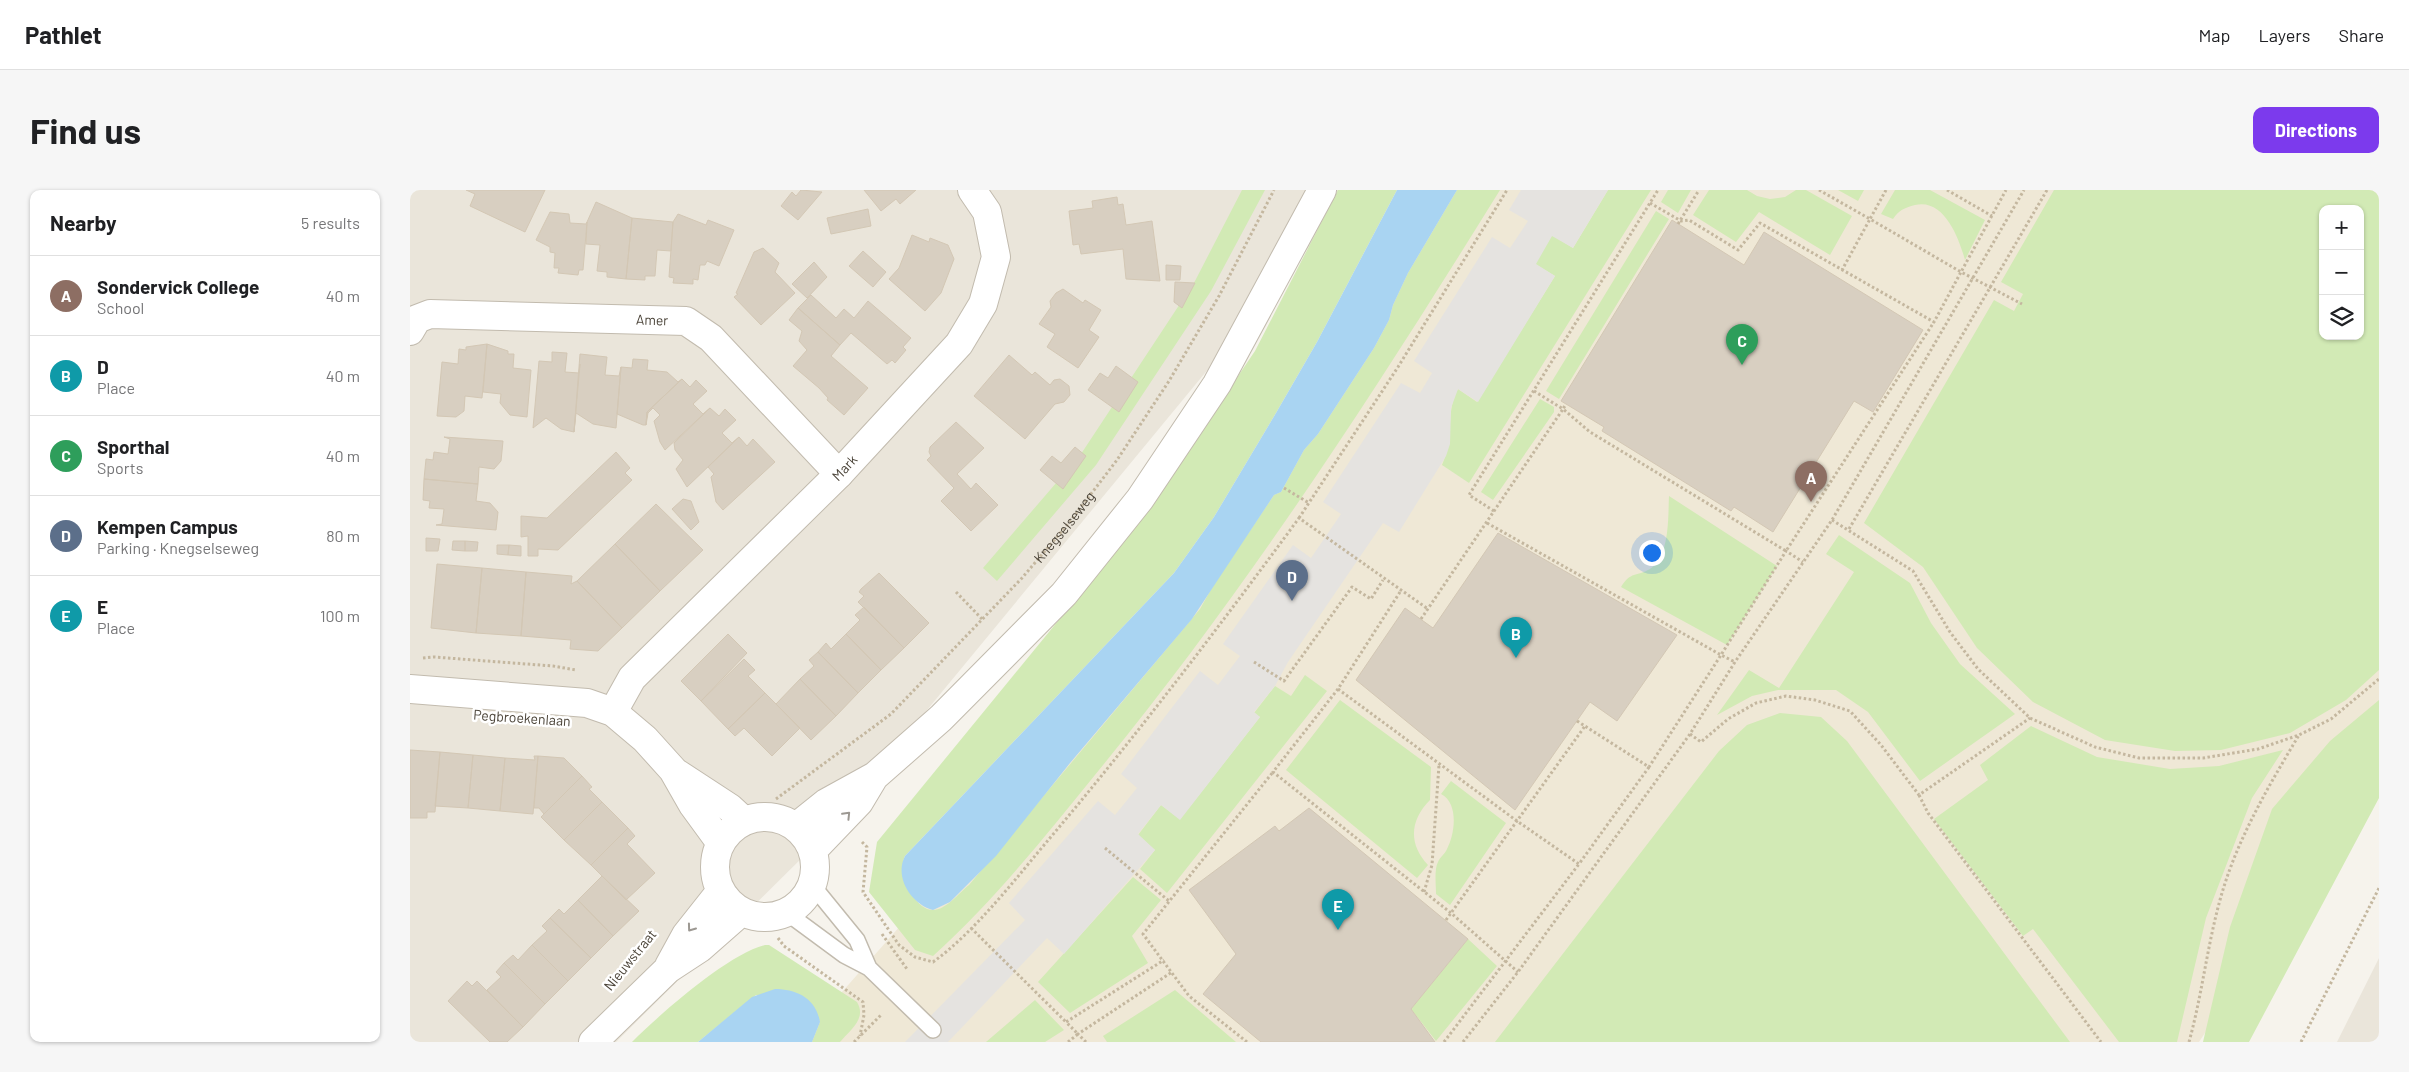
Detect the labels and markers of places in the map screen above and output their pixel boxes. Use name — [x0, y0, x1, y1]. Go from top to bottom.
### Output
pin: C — [1726, 324, 1758, 365]
pin: A — [1795, 461, 1827, 502]
pin: D — [1276, 560, 1308, 601]
pin: B — [1500, 617, 1532, 658]
pin: E — [1322, 889, 1354, 930]

